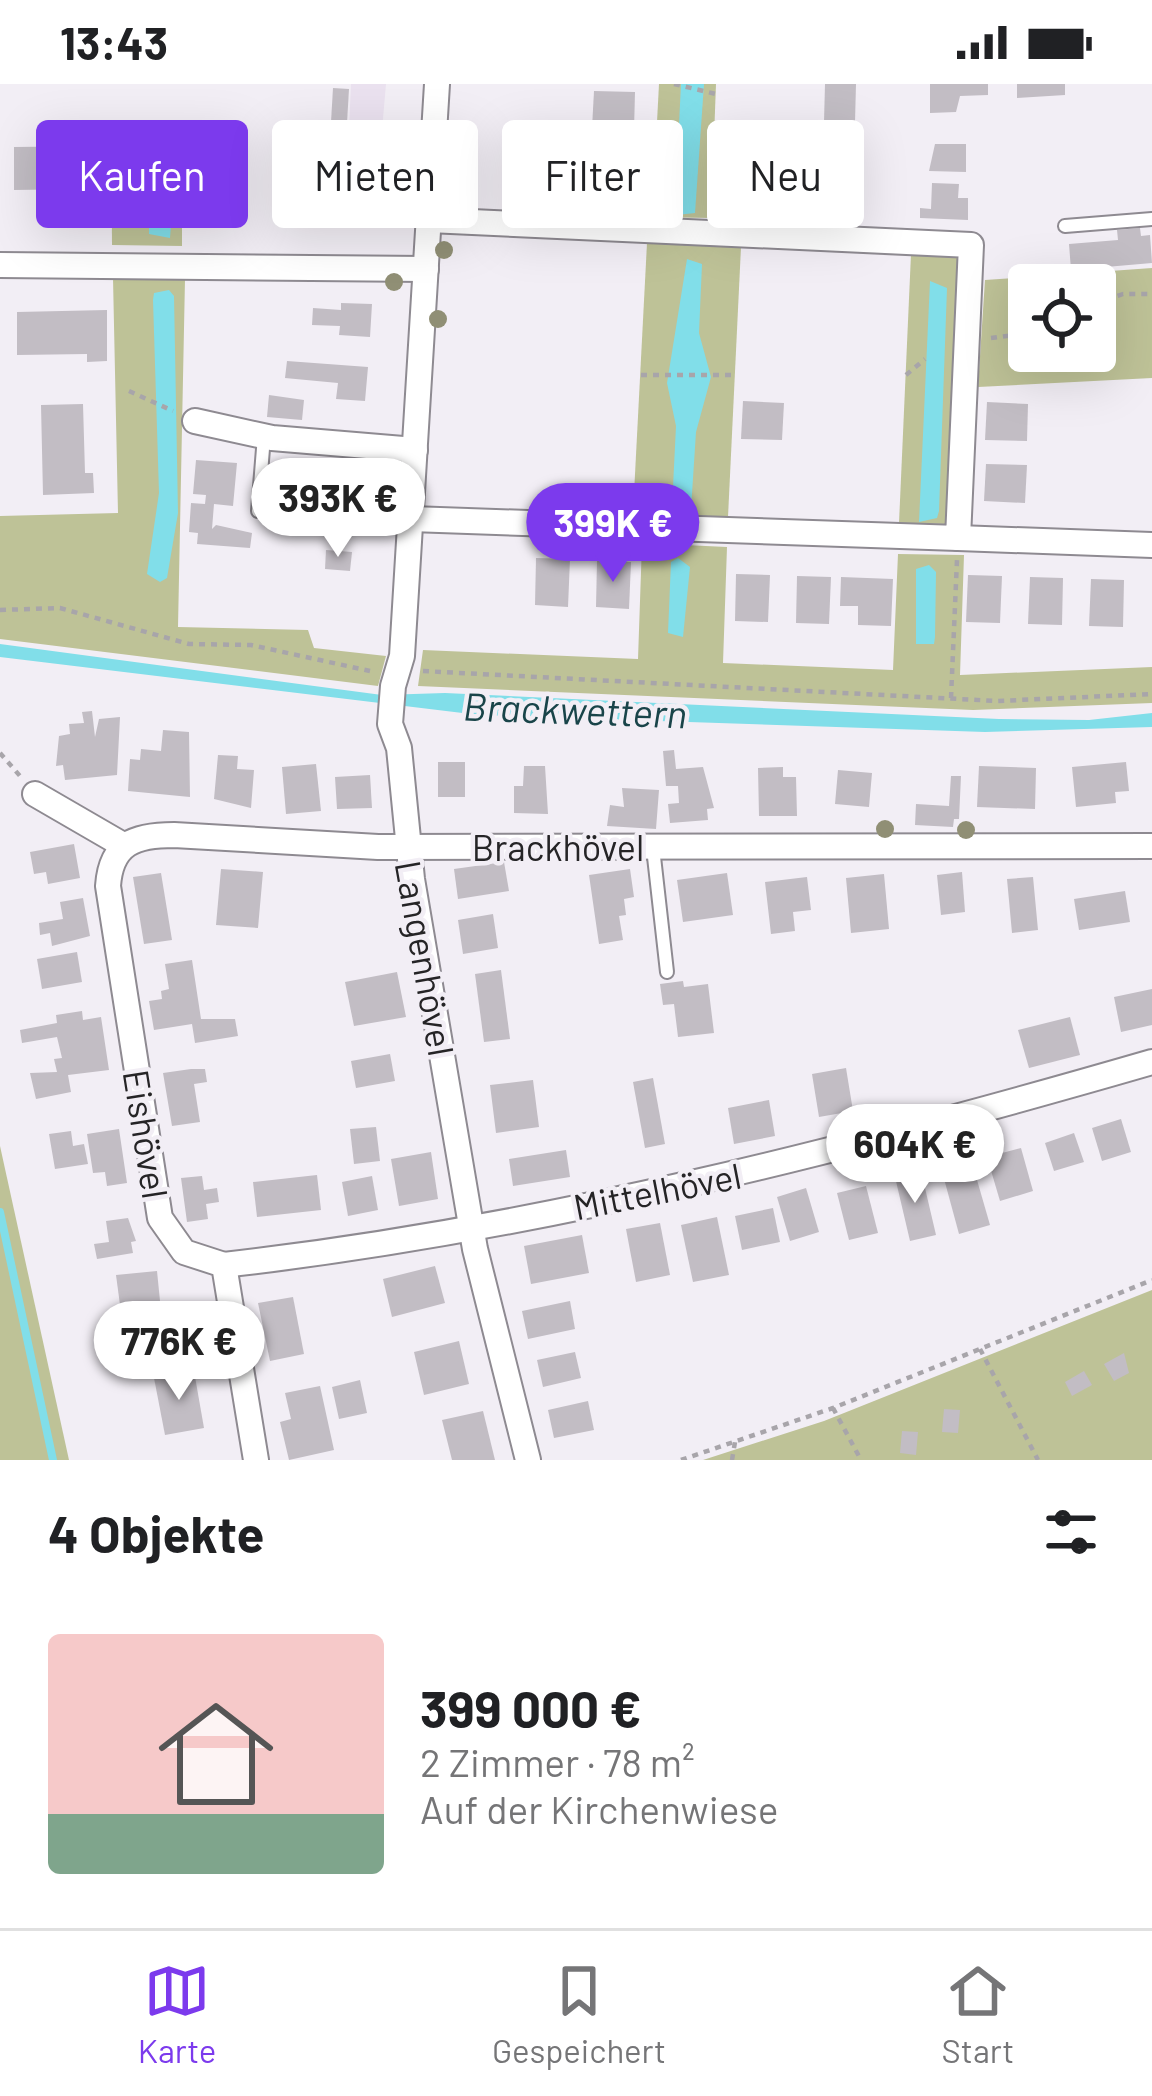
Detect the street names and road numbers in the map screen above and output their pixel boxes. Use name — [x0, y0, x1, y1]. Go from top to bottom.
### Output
street label: Brackhövel — [472, 825, 644, 868]
street label: Langenhövel — [388, 857, 464, 1059]
street label: Eishövel — [116, 1066, 178, 1202]
street label: Mittelhövel — [570, 1153, 744, 1227]

